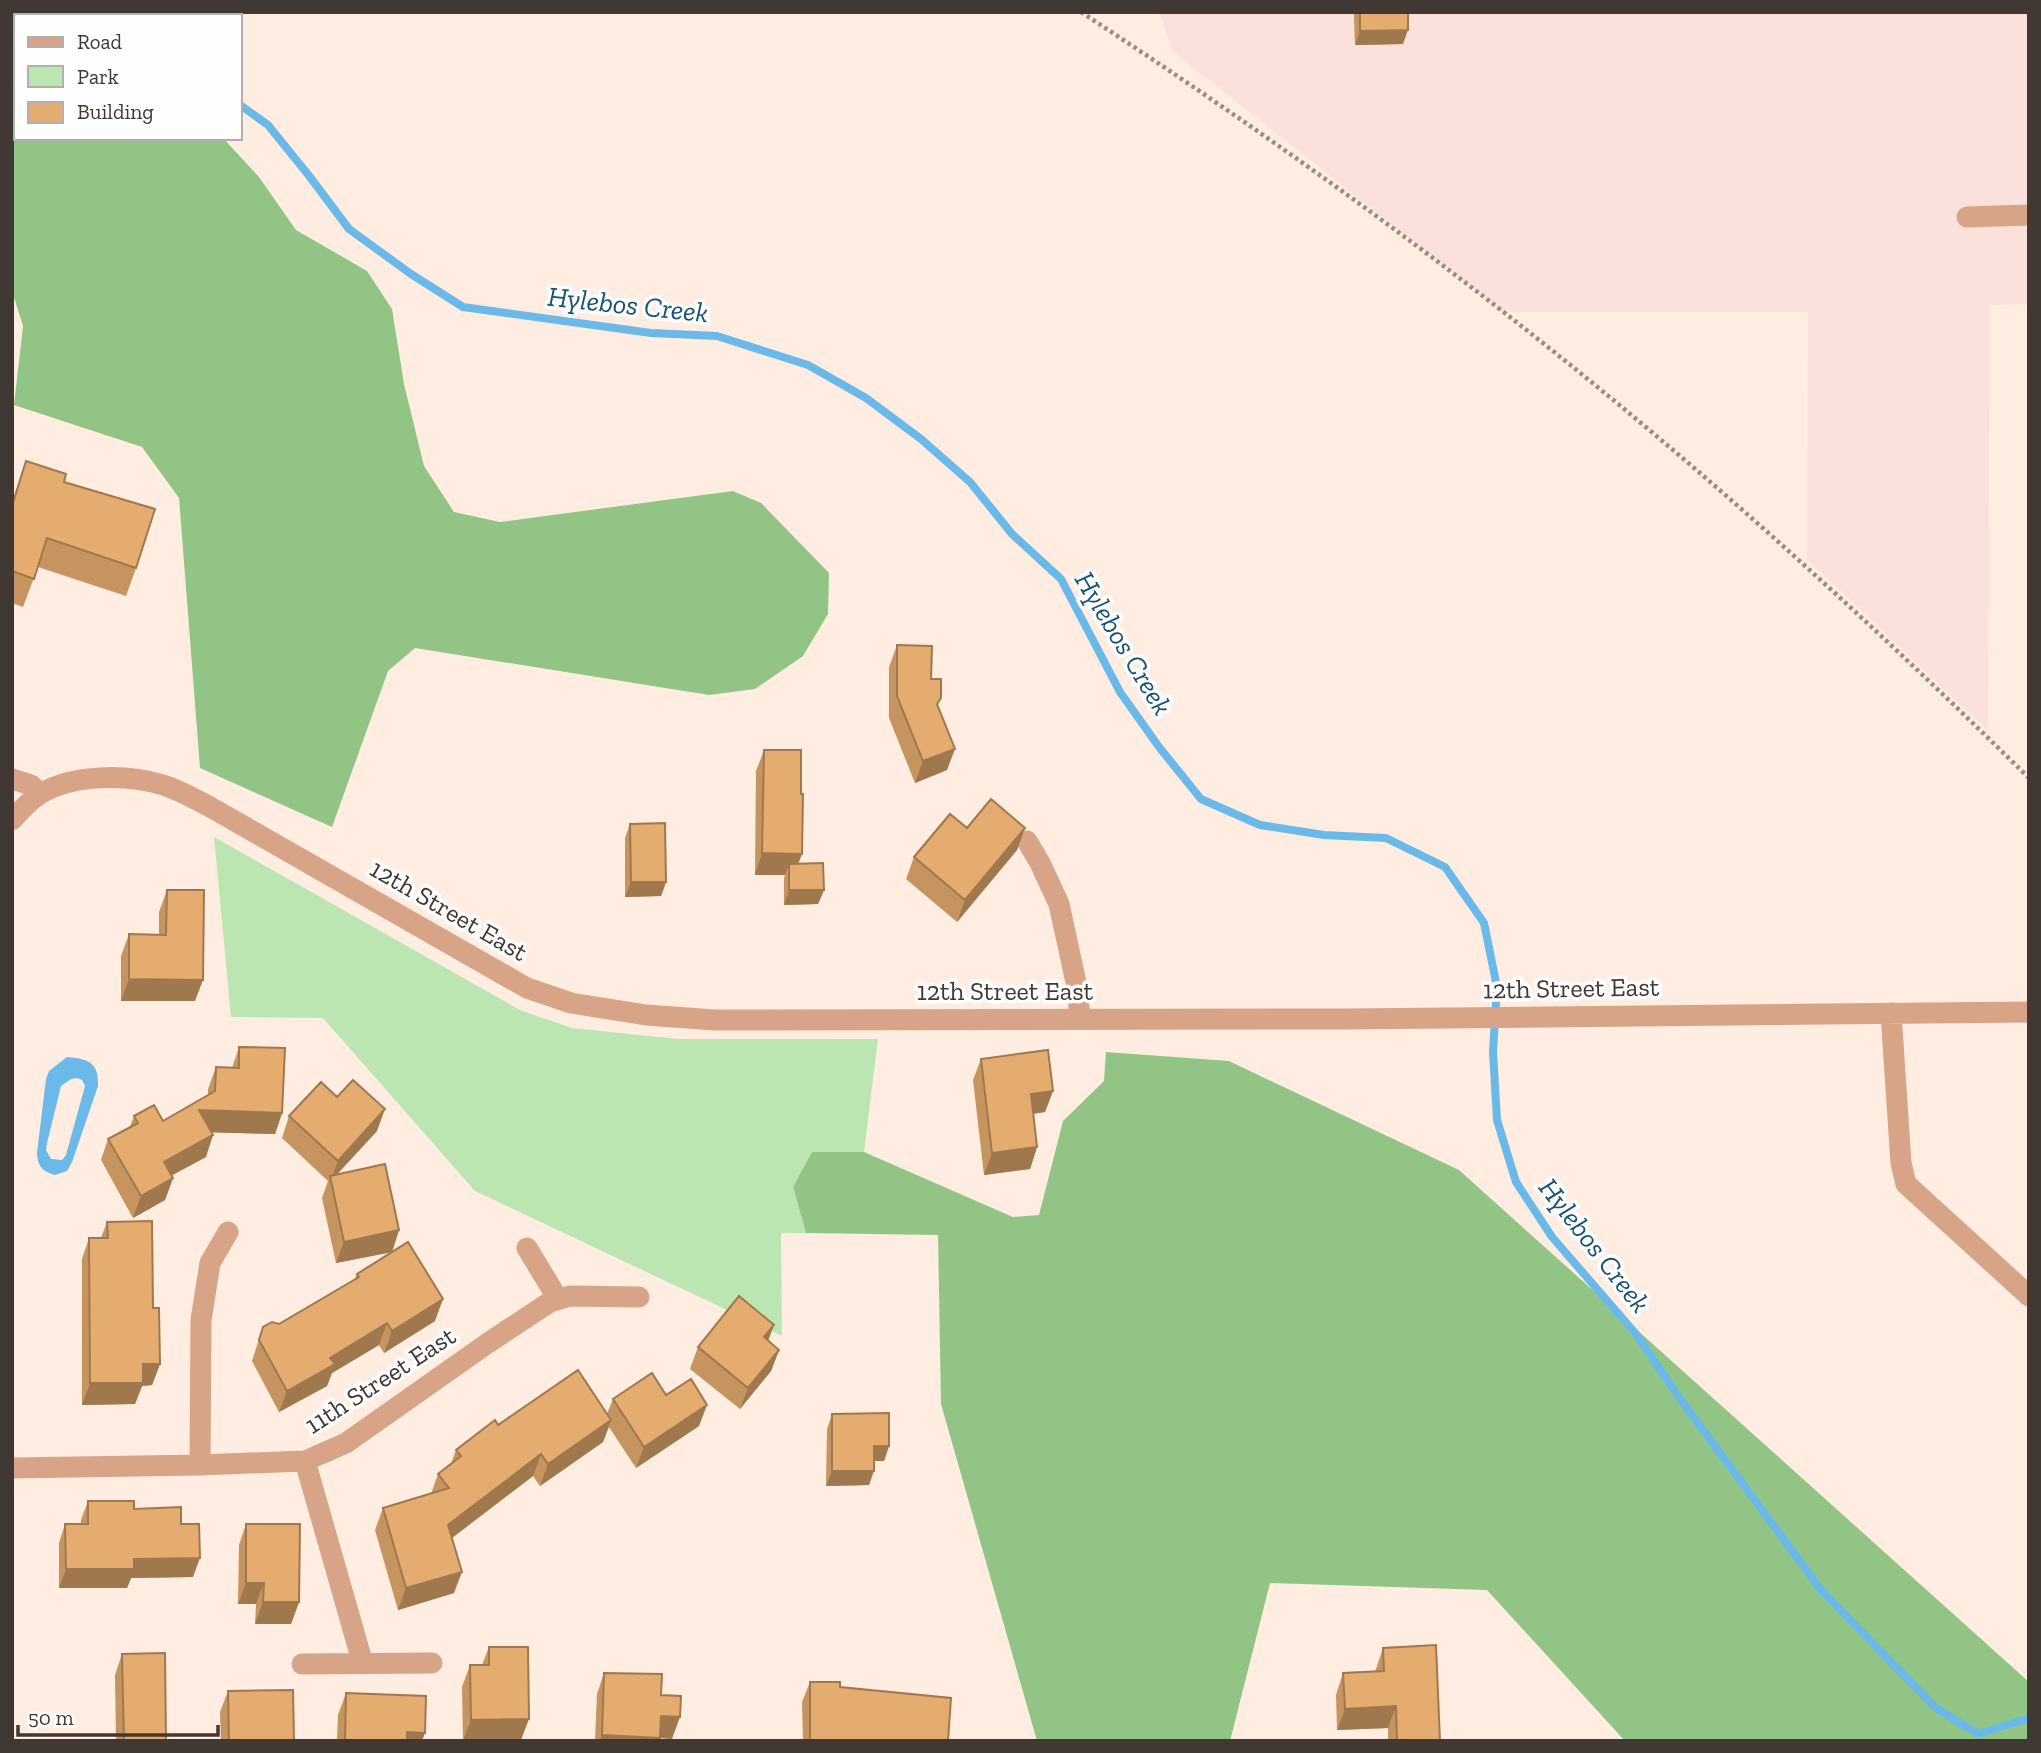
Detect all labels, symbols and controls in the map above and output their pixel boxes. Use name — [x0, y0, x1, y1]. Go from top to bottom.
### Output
legend — [14, 14, 242, 140]
text: Road — [77, 29, 123, 54]
text: Park — [77, 64, 119, 89]
text: Building — [77, 99, 154, 124]
water label: Hylebos Creek — [546, 280, 710, 329]
water label: Hylebos Creek — [1068, 566, 1179, 721]
street label: 12th Street East — [365, 852, 534, 968]
street label: 12th Street East — [1482, 970, 1660, 1006]
street label: 12th Street East — [917, 975, 1094, 1007]
water label: Hylebos Creek — [1532, 1172, 1657, 1319]
street label: 11th Street East — [299, 1319, 462, 1441]
scale bar — [18, 1694, 217, 1738]
text: 50 m — [28, 1705, 74, 1730]

